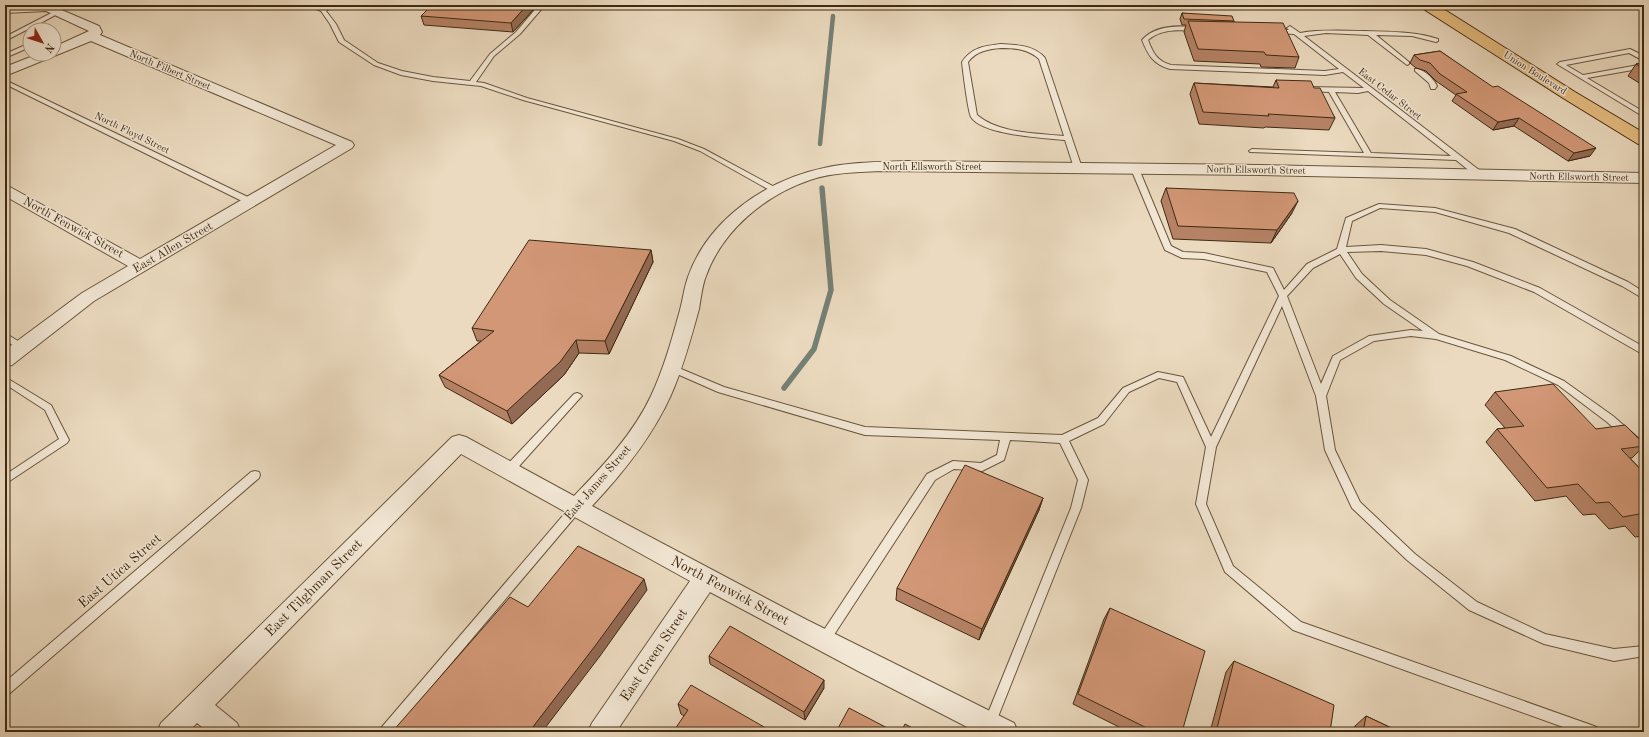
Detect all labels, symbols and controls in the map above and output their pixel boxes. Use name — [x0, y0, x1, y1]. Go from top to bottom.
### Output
north arrow — [22, 22, 62, 62]
text: N — [41, 41, 56, 55]
street label: North Filbert Street — [128, 48, 213, 92]
street label: Union Boulevard — [1501, 49, 1569, 97]
street label: East Cedar Street — [1356, 66, 1424, 122]
street label: North Floyd Street — [93, 110, 172, 156]
street label: North Ellsworth Street — [882, 162, 982, 172]
street label: North Ellsworth Street — [1206, 164, 1306, 176]
street label: North Ellsworth Street — [1529, 171, 1629, 183]
street label: North Fenwick Street — [21, 195, 125, 261]
street label: East Allen Street — [131, 220, 215, 276]
street label: East James Street — [562, 443, 634, 523]
street label: East Utica Street — [76, 531, 164, 611]
street label: East Tilghman Street — [263, 537, 365, 639]
street label: North Fenwick Street — [669, 554, 791, 628]
street label: East Green Street — [618, 606, 690, 704]

